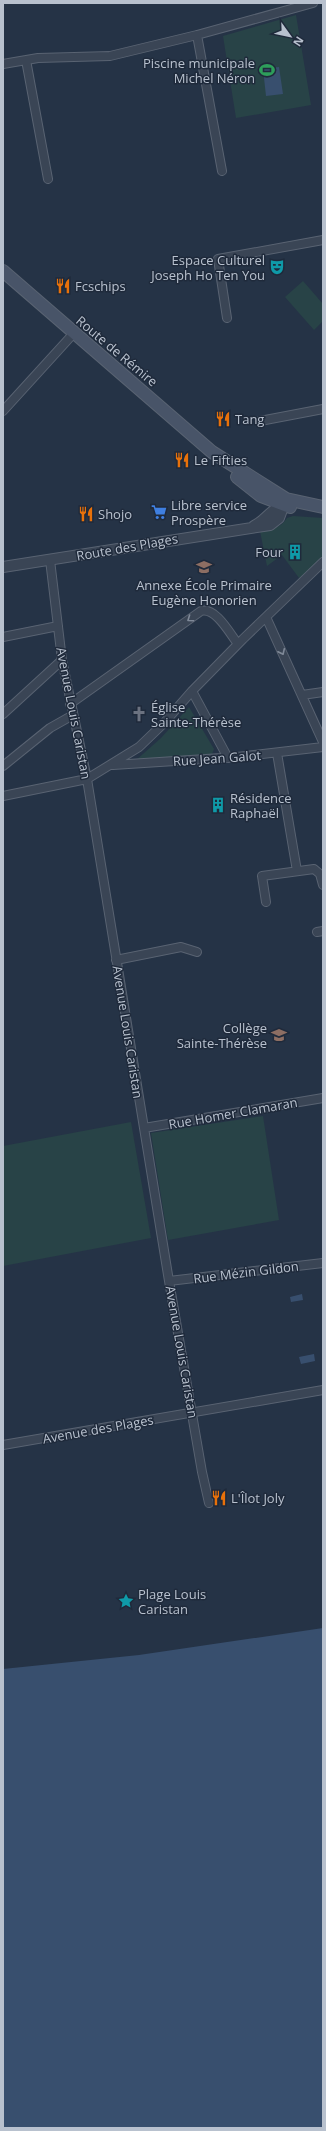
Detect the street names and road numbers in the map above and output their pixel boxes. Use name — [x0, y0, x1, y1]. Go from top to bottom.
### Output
street label: Route de Rémire — [73, 312, 161, 390]
street label: Route des Plages — [75, 529, 179, 565]
street label: Avenue Louis Caristan — [52, 645, 96, 781]
street label: Rue Jean Galot — [172, 746, 262, 770]
street label: Avenue Louis Caristan — [109, 964, 147, 1100]
street label: Rue Homer Clamaran — [167, 1093, 299, 1133]
street label: Rue Mézin Gildon — [192, 1257, 300, 1287]
street label: Avenue Louis Caristan — [161, 1284, 203, 1420]
street label: Avenue des Plages — [41, 1410, 155, 1448]

